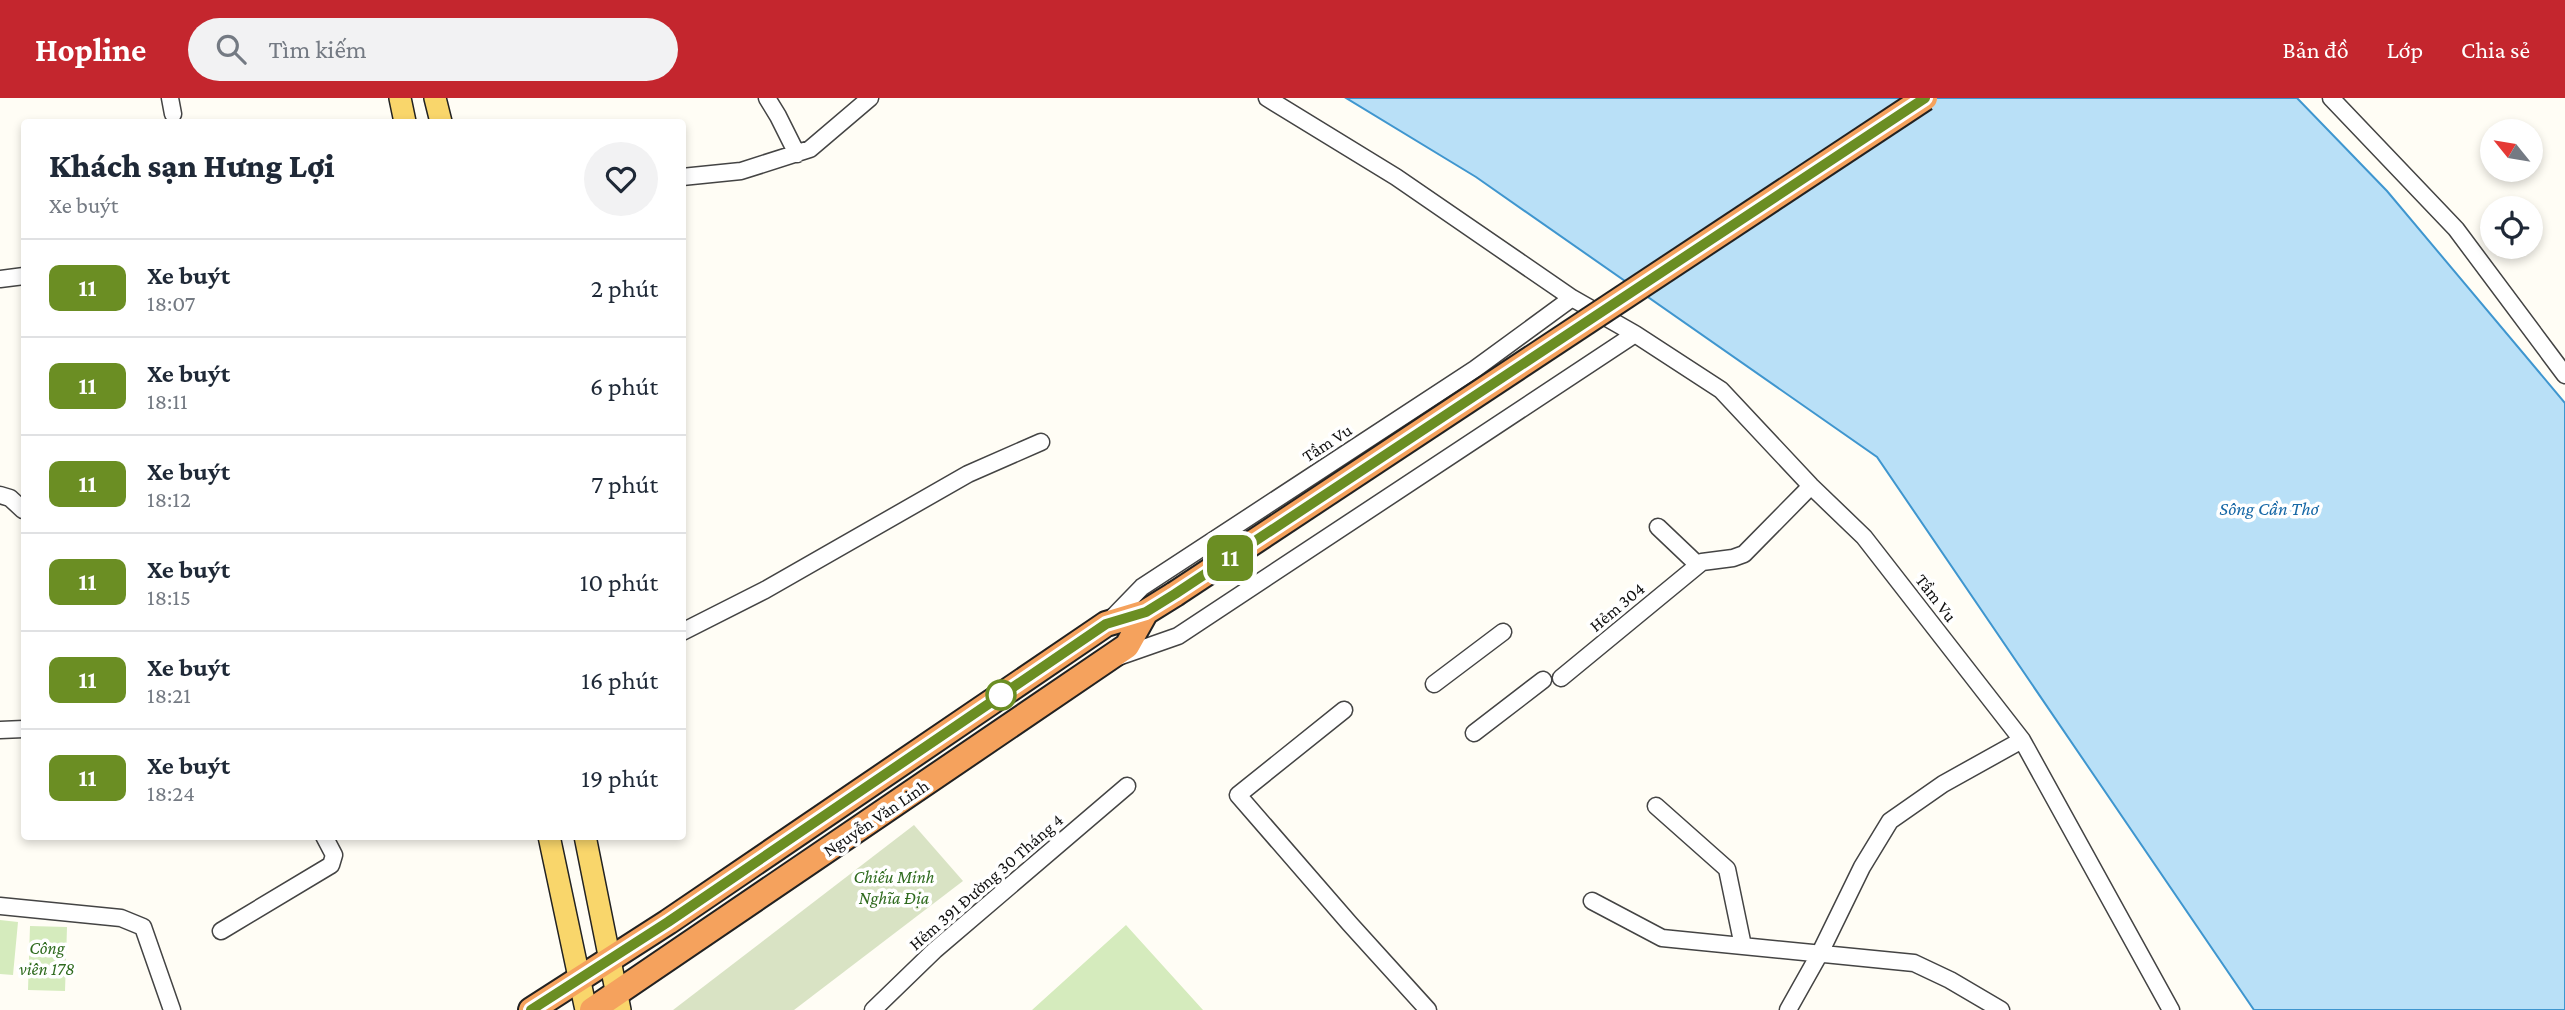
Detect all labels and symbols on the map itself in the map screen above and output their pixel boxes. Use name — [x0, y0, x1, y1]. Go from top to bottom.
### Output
north arrow — [2480, 119, 2543, 182]
street label: Tầm Vu — [1299, 419, 1356, 466]
water label: Sông Cần Thơ — [2219, 498, 2320, 519]
line badge: 11 — [1198, 535, 1262, 581]
street label: Tầm Vu — [1911, 570, 1961, 626]
street label: Hẻm 304 — [1585, 578, 1649, 636]
unlabelled marker — [986, 680, 1016, 710]
street label: Nguyễn Văn Linh — [819, 775, 933, 861]
street label: Hẻm 391 Đường 30 Tháng 4 — [905, 810, 1067, 954]
park label: Chiếu Minh Nghĩa Địa — [854, 867, 935, 908]
park label: Công viên 178 — [19, 938, 75, 979]

